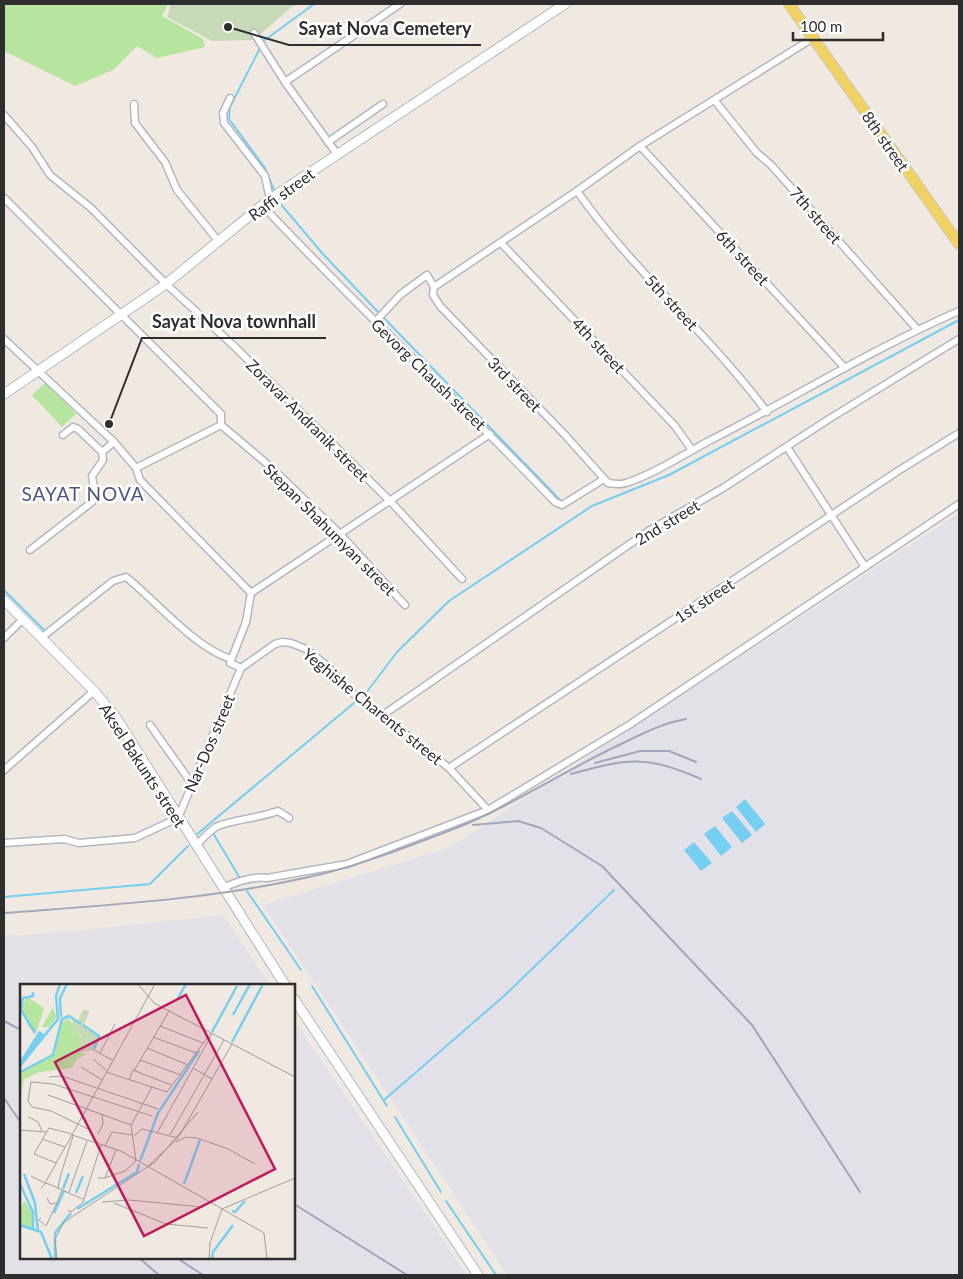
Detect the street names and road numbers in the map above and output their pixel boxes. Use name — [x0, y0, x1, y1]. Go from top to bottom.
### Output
street label: 8th street — [858, 107, 914, 175]
street label: Raffi street — [244, 164, 318, 224]
street label: 7th street — [786, 183, 846, 247]
street label: 6th street — [713, 225, 774, 289]
street label: 5th street — [642, 270, 703, 334]
street label: 4th street — [569, 313, 630, 377]
street label: Gevorg Chaush street — [368, 314, 491, 434]
street label: 3rd street — [484, 353, 546, 415]
street label: Zoravar Andranik street — [243, 355, 373, 485]
street label: Stepan Shahumyan street — [260, 459, 400, 599]
street label: 2nd street — [631, 495, 703, 549]
street label: 1st street — [671, 574, 737, 626]
street label: Yeghishe Charents street — [299, 644, 447, 768]
street label: Nar-Dos street — [180, 691, 238, 795]
street label: Aksel Bakunts street — [96, 700, 190, 831]

